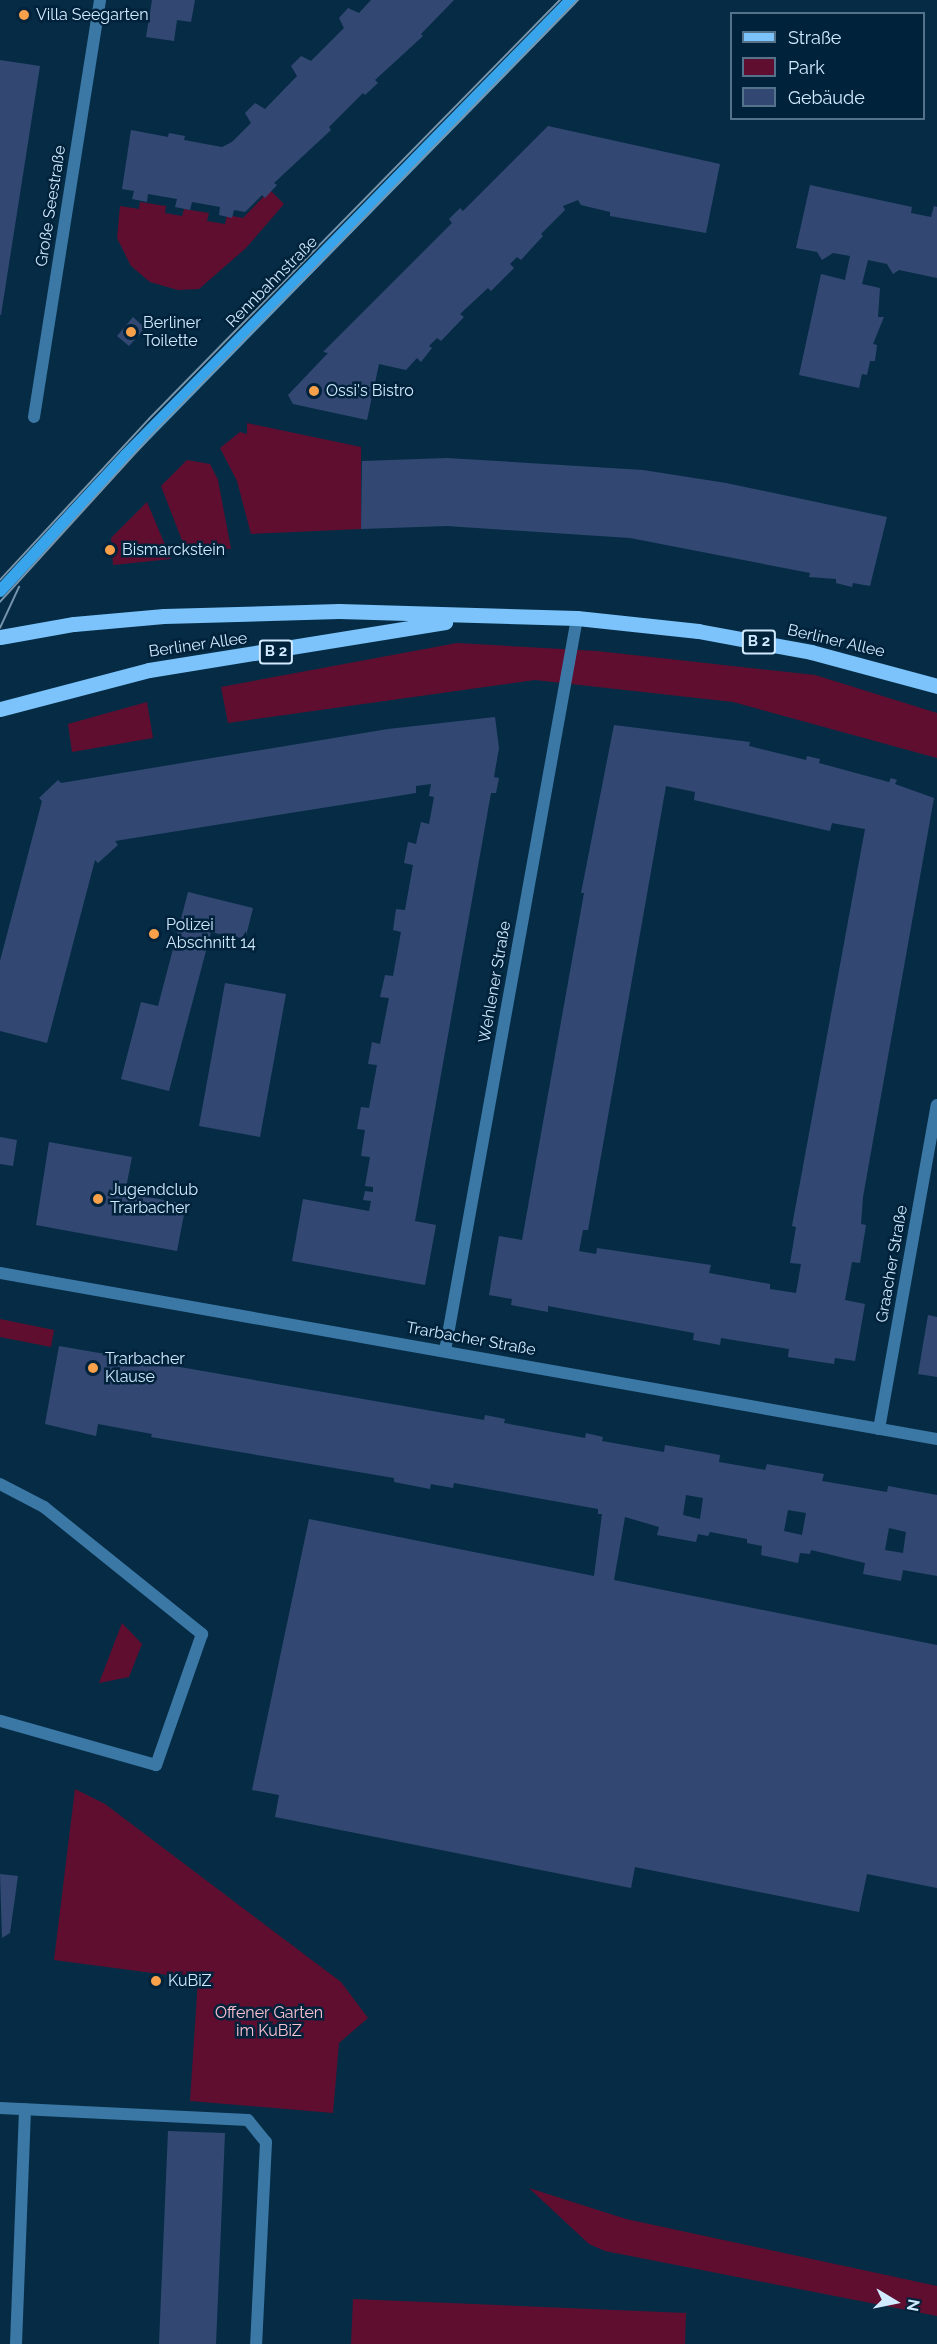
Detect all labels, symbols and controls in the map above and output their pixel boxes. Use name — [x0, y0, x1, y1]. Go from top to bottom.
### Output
place label: Villa Seegarten — [36, 5, 149, 25]
marker: Villa Seegarten — [17, 8, 31, 22]
legend — [730, 12, 925, 120]
text: Straße — [788, 27, 841, 48]
text: Park — [788, 57, 825, 78]
text: Gebäude — [788, 87, 865, 108]
street label: Große Seestraße — [32, 144, 70, 268]
street label: Rennbahnstraße — [222, 232, 322, 332]
place label: Berliner Toilette — [143, 313, 201, 351]
marker: Berliner Toilette — [124, 325, 138, 339]
place label: Ossi's Bistro — [326, 381, 414, 401]
marker: Ossi's Bistro — [307, 384, 321, 398]
place label: Bismarckstein — [122, 540, 225, 560]
marker: Bismarckstein — [103, 543, 117, 557]
street label: Berliner Allee — [785, 620, 887, 662]
street label: Berliner Allee — [147, 629, 249, 661]
road number: B 2 — [741, 630, 777, 654]
road number: B 2 — [258, 640, 294, 664]
place label: Polizei Abschnitt 14 — [166, 915, 256, 953]
street label: Wehlener Straße — [475, 919, 515, 1045]
marker: Polizei Abschnitt 14 — [147, 927, 161, 941]
place label: Jugendclub Trarbacher — [110, 1180, 198, 1218]
marker: Jugendclub Trarbacher — [91, 1192, 105, 1206]
street label: Graacher Straße — [872, 1204, 912, 1324]
street label: Trarbacher Straße — [405, 1318, 537, 1360]
place label: Trarbacher Klause — [105, 1349, 185, 1387]
marker: Trarbacher Klause — [86, 1361, 100, 1375]
place label: KuBiZ — [168, 1971, 212, 1991]
marker: KuBiZ — [149, 1974, 163, 1988]
park label: Offener Garten im KuBiZ — [215, 2003, 323, 2041]
north arrow — [865, 2272, 925, 2332]
text: N — [903, 2298, 924, 2313]

